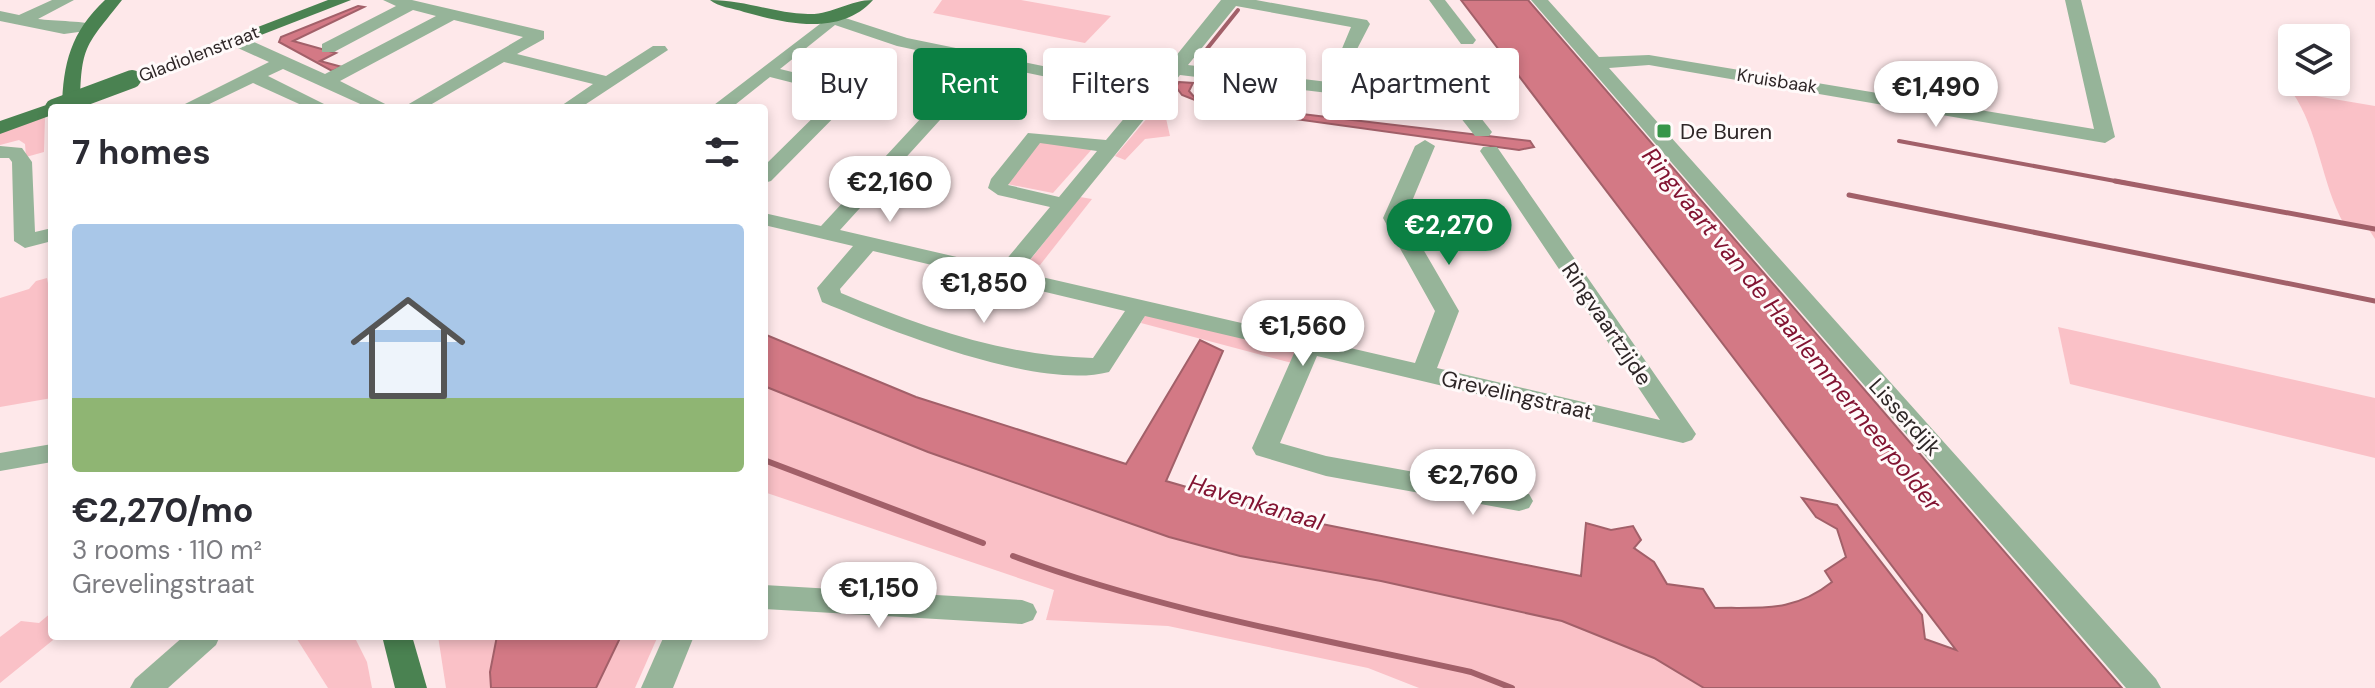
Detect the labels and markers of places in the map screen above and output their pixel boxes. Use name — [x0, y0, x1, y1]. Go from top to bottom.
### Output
pin: €1,490 — [1871, 61, 2001, 129]
place label: De Buren — [1680, 117, 1772, 146]
marker: De Buren — [1655, 122, 1673, 140]
pin: €2,160 — [825, 156, 955, 224]
pin: €2,270 — [1384, 199, 1514, 267]
pin: €1,850 — [919, 257, 1049, 325]
pin: €1,560 — [1238, 300, 1368, 368]
pin: €2,760 — [1408, 449, 1538, 517]
pin: €1,150 — [814, 562, 944, 630]

